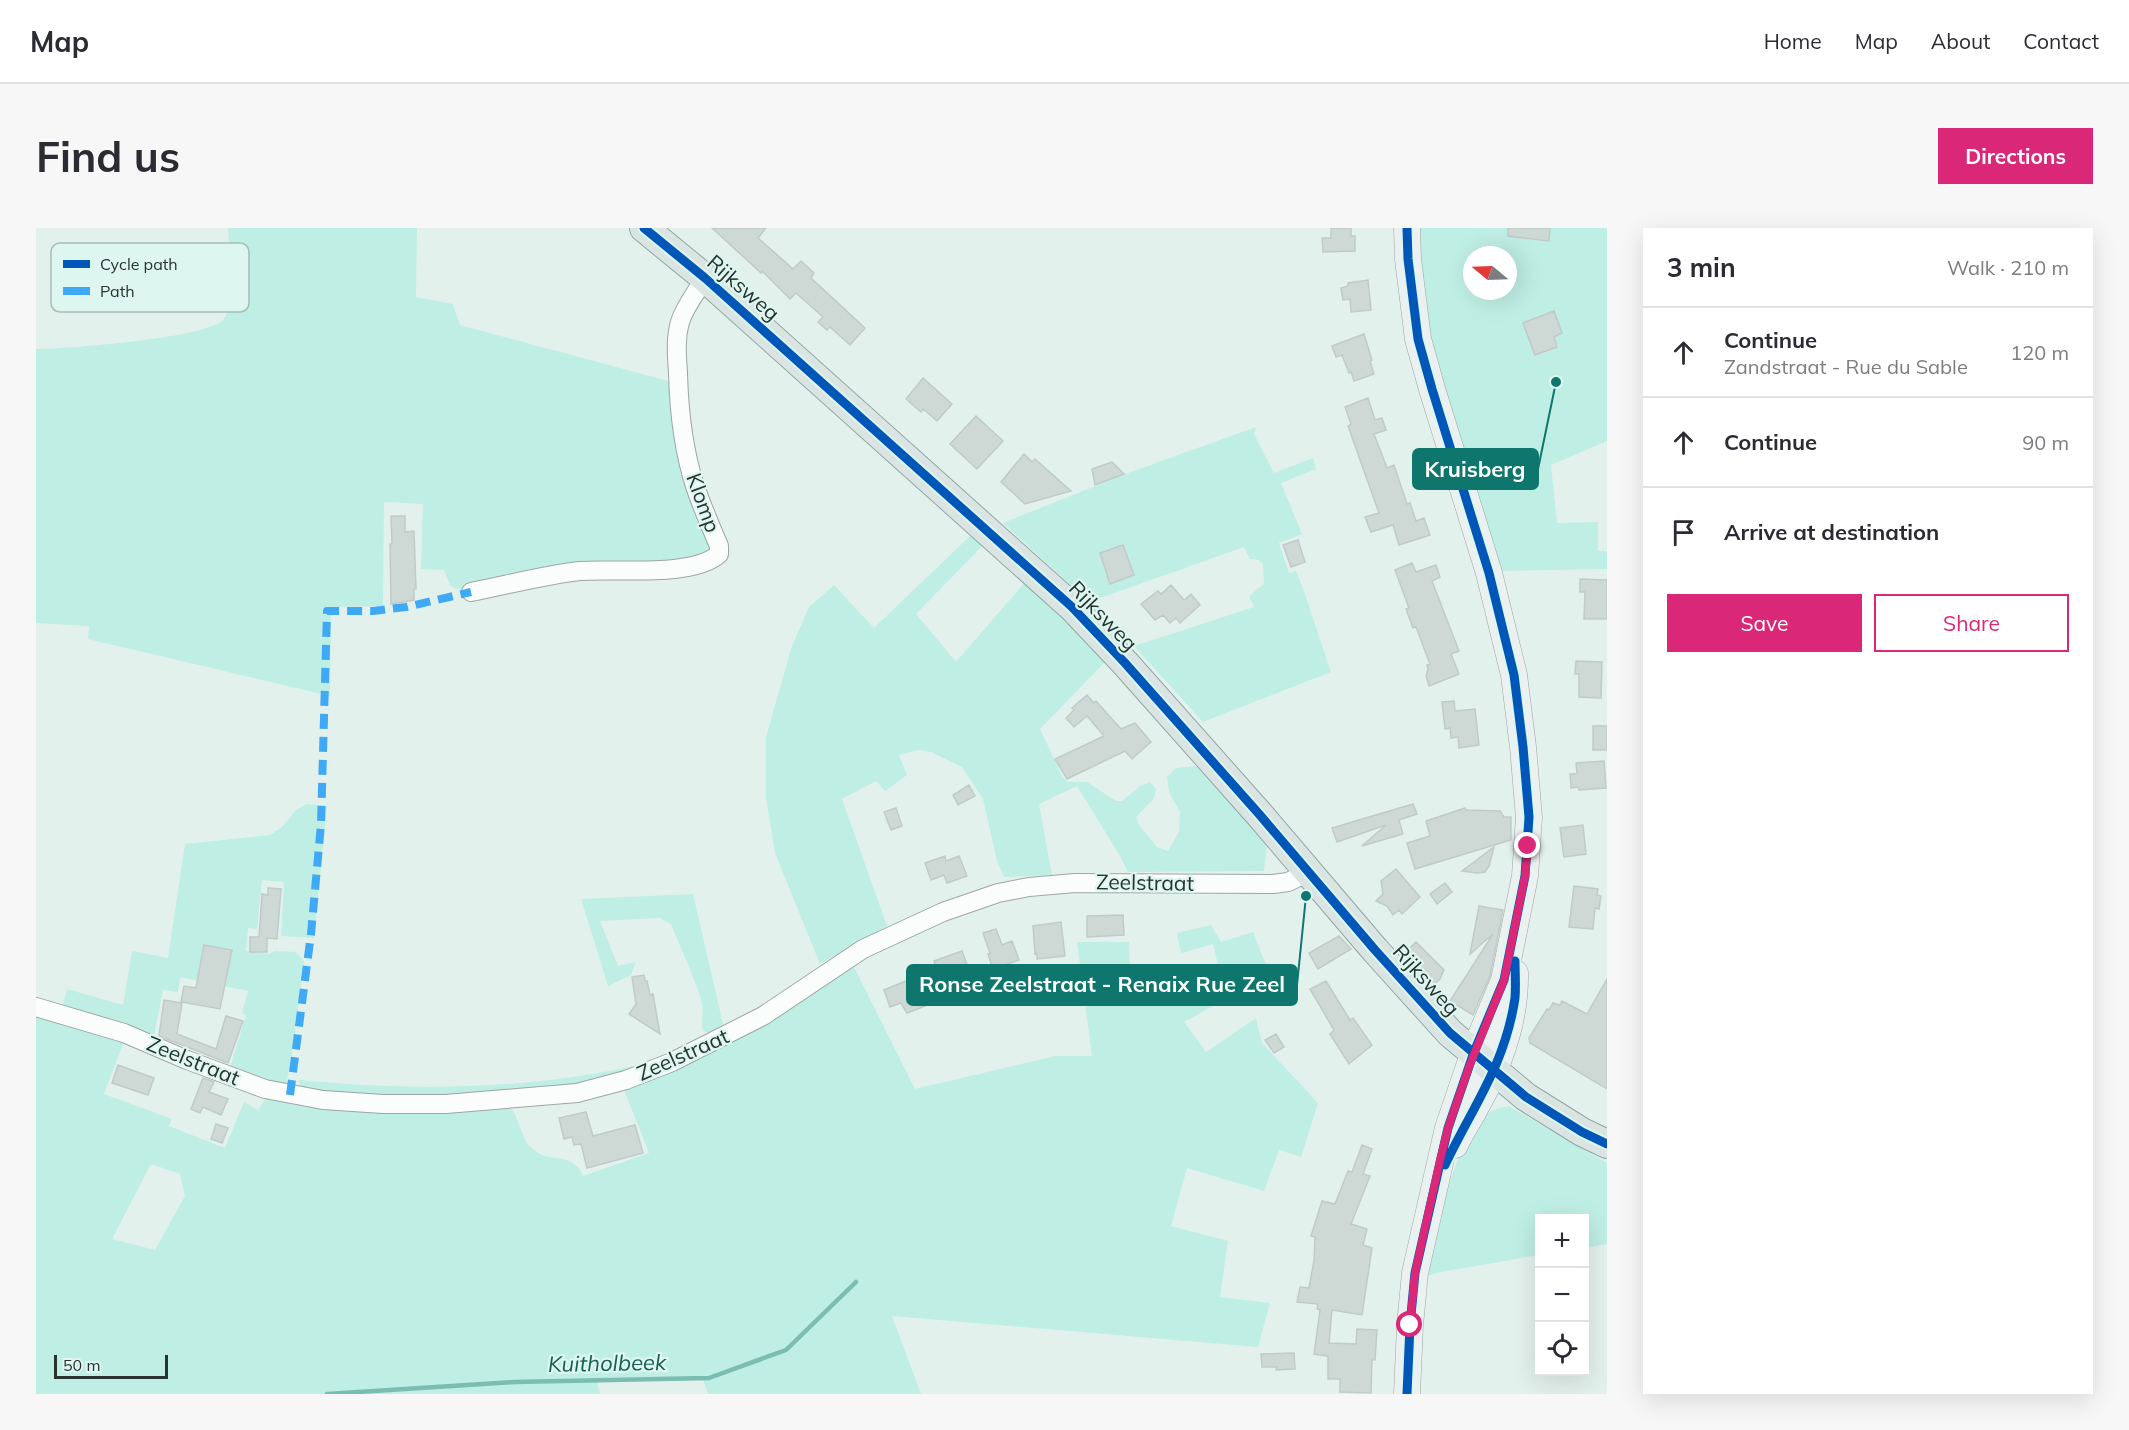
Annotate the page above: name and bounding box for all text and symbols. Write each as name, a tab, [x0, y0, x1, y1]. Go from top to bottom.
text: Map	[30, 24, 89, 59]
text: Home	[1764, 28, 1822, 54]
text: Map	[1855, 28, 1898, 54]
text: About	[1931, 28, 1990, 54]
text: Contact	[2023, 28, 2099, 54]
button: Directions	[1938, 128, 2093, 184]
text: Find us	[36, 130, 180, 183]
legend	[51, 243, 249, 312]
north arrow	[1463, 246, 1517, 300]
street label: Rijksweg	[702, 249, 785, 326]
text: 3 min	[1667, 251, 1736, 284]
text: Cycle path	[100, 254, 178, 274]
text: Walk · 210 m	[1947, 255, 2069, 280]
text: Path	[100, 281, 135, 301]
text: Continue	[1724, 326, 1817, 354]
icon: ahead	[1667, 336, 1700, 369]
text: 120 m	[2010, 340, 2069, 365]
text: Zandstraat - Rue du Sable	[1724, 354, 1968, 379]
icon: ahead	[1667, 426, 1700, 459]
text: Continue	[1724, 428, 1817, 456]
text: 90 m	[2022, 430, 2069, 455]
callout: Kruisberg	[1413, 449, 1538, 489]
text: Kruisberg	[1424, 455, 1526, 483]
street label: Klomp	[681, 469, 727, 536]
icon: arrive	[1667, 516, 1700, 549]
text: Arrive at destination	[1724, 518, 1939, 546]
street label: Rijksweg	[1064, 575, 1143, 656]
button: Save	[1667, 594, 1862, 652]
button: Share	[1874, 594, 2069, 652]
route end	[1514, 832, 1540, 858]
street label: Zeelstraat	[1096, 868, 1194, 896]
street label: Rijksweg	[1388, 938, 1466, 1021]
callout: Ronse Zeelstraat - Renaix Rue Zeel	[907, 965, 1297, 1005]
text: Ronse Zeelstraat - Renaix Rue Zeel	[919, 970, 1285, 998]
street label: Zeelstraat	[633, 1022, 733, 1086]
street label: Zeelstraat	[143, 1030, 244, 1090]
map controls	[1535, 1214, 1589, 1376]
button: +	[1535, 1214, 1589, 1268]
button: −	[1535, 1268, 1589, 1322]
route start	[1396, 1311, 1422, 1337]
button: locate	[1535, 1322, 1589, 1376]
water label: Kuitholbeek	[548, 1348, 667, 1378]
scale bar	[54, 1352, 168, 1380]
text: 50 m	[63, 1355, 100, 1375]

